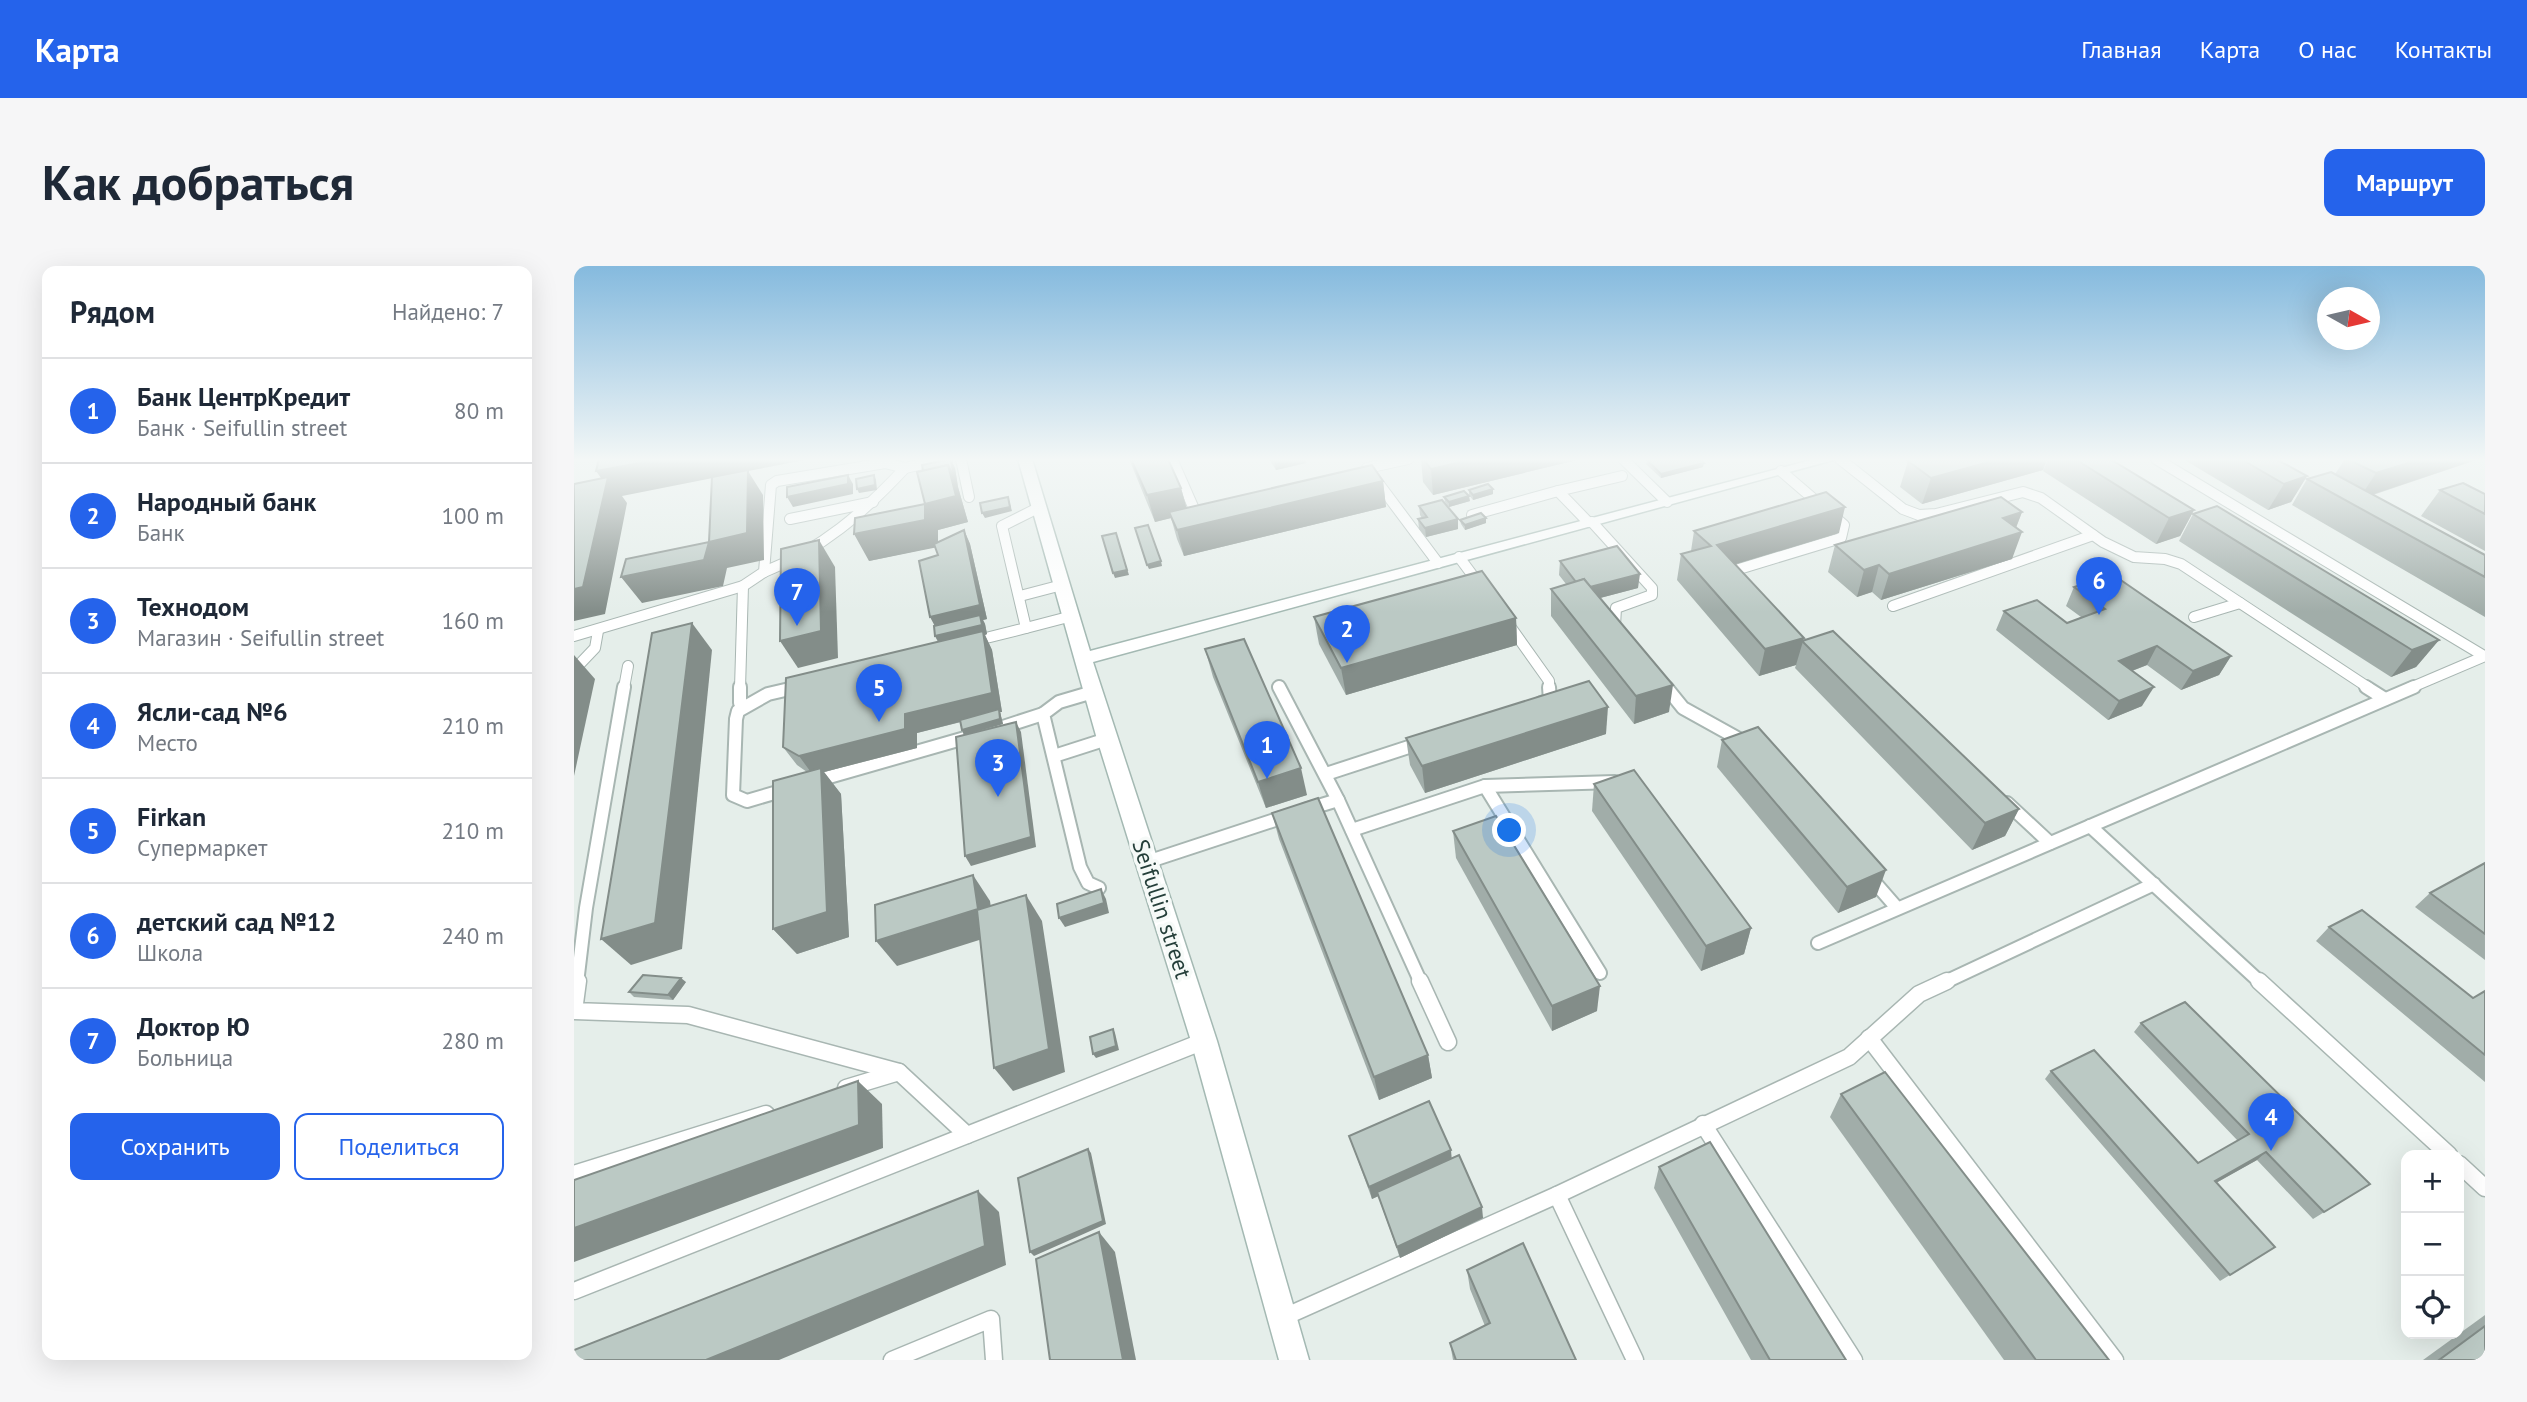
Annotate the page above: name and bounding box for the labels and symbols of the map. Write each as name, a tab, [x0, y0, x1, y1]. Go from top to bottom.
north arrow	[2317, 287, 2380, 350]
pin: 6	[2076, 557, 2122, 615]
pin: 7	[774, 568, 820, 626]
pin: 2	[1324, 605, 1370, 663]
pin: 5	[856, 664, 902, 722]
pin: 1	[1244, 721, 1290, 779]
pin: 3	[975, 739, 1021, 797]
your location	[1492, 813, 1526, 847]
street label: Seifullin street	[1126, 836, 1199, 982]
pin: 4	[2248, 1093, 2294, 1151]

